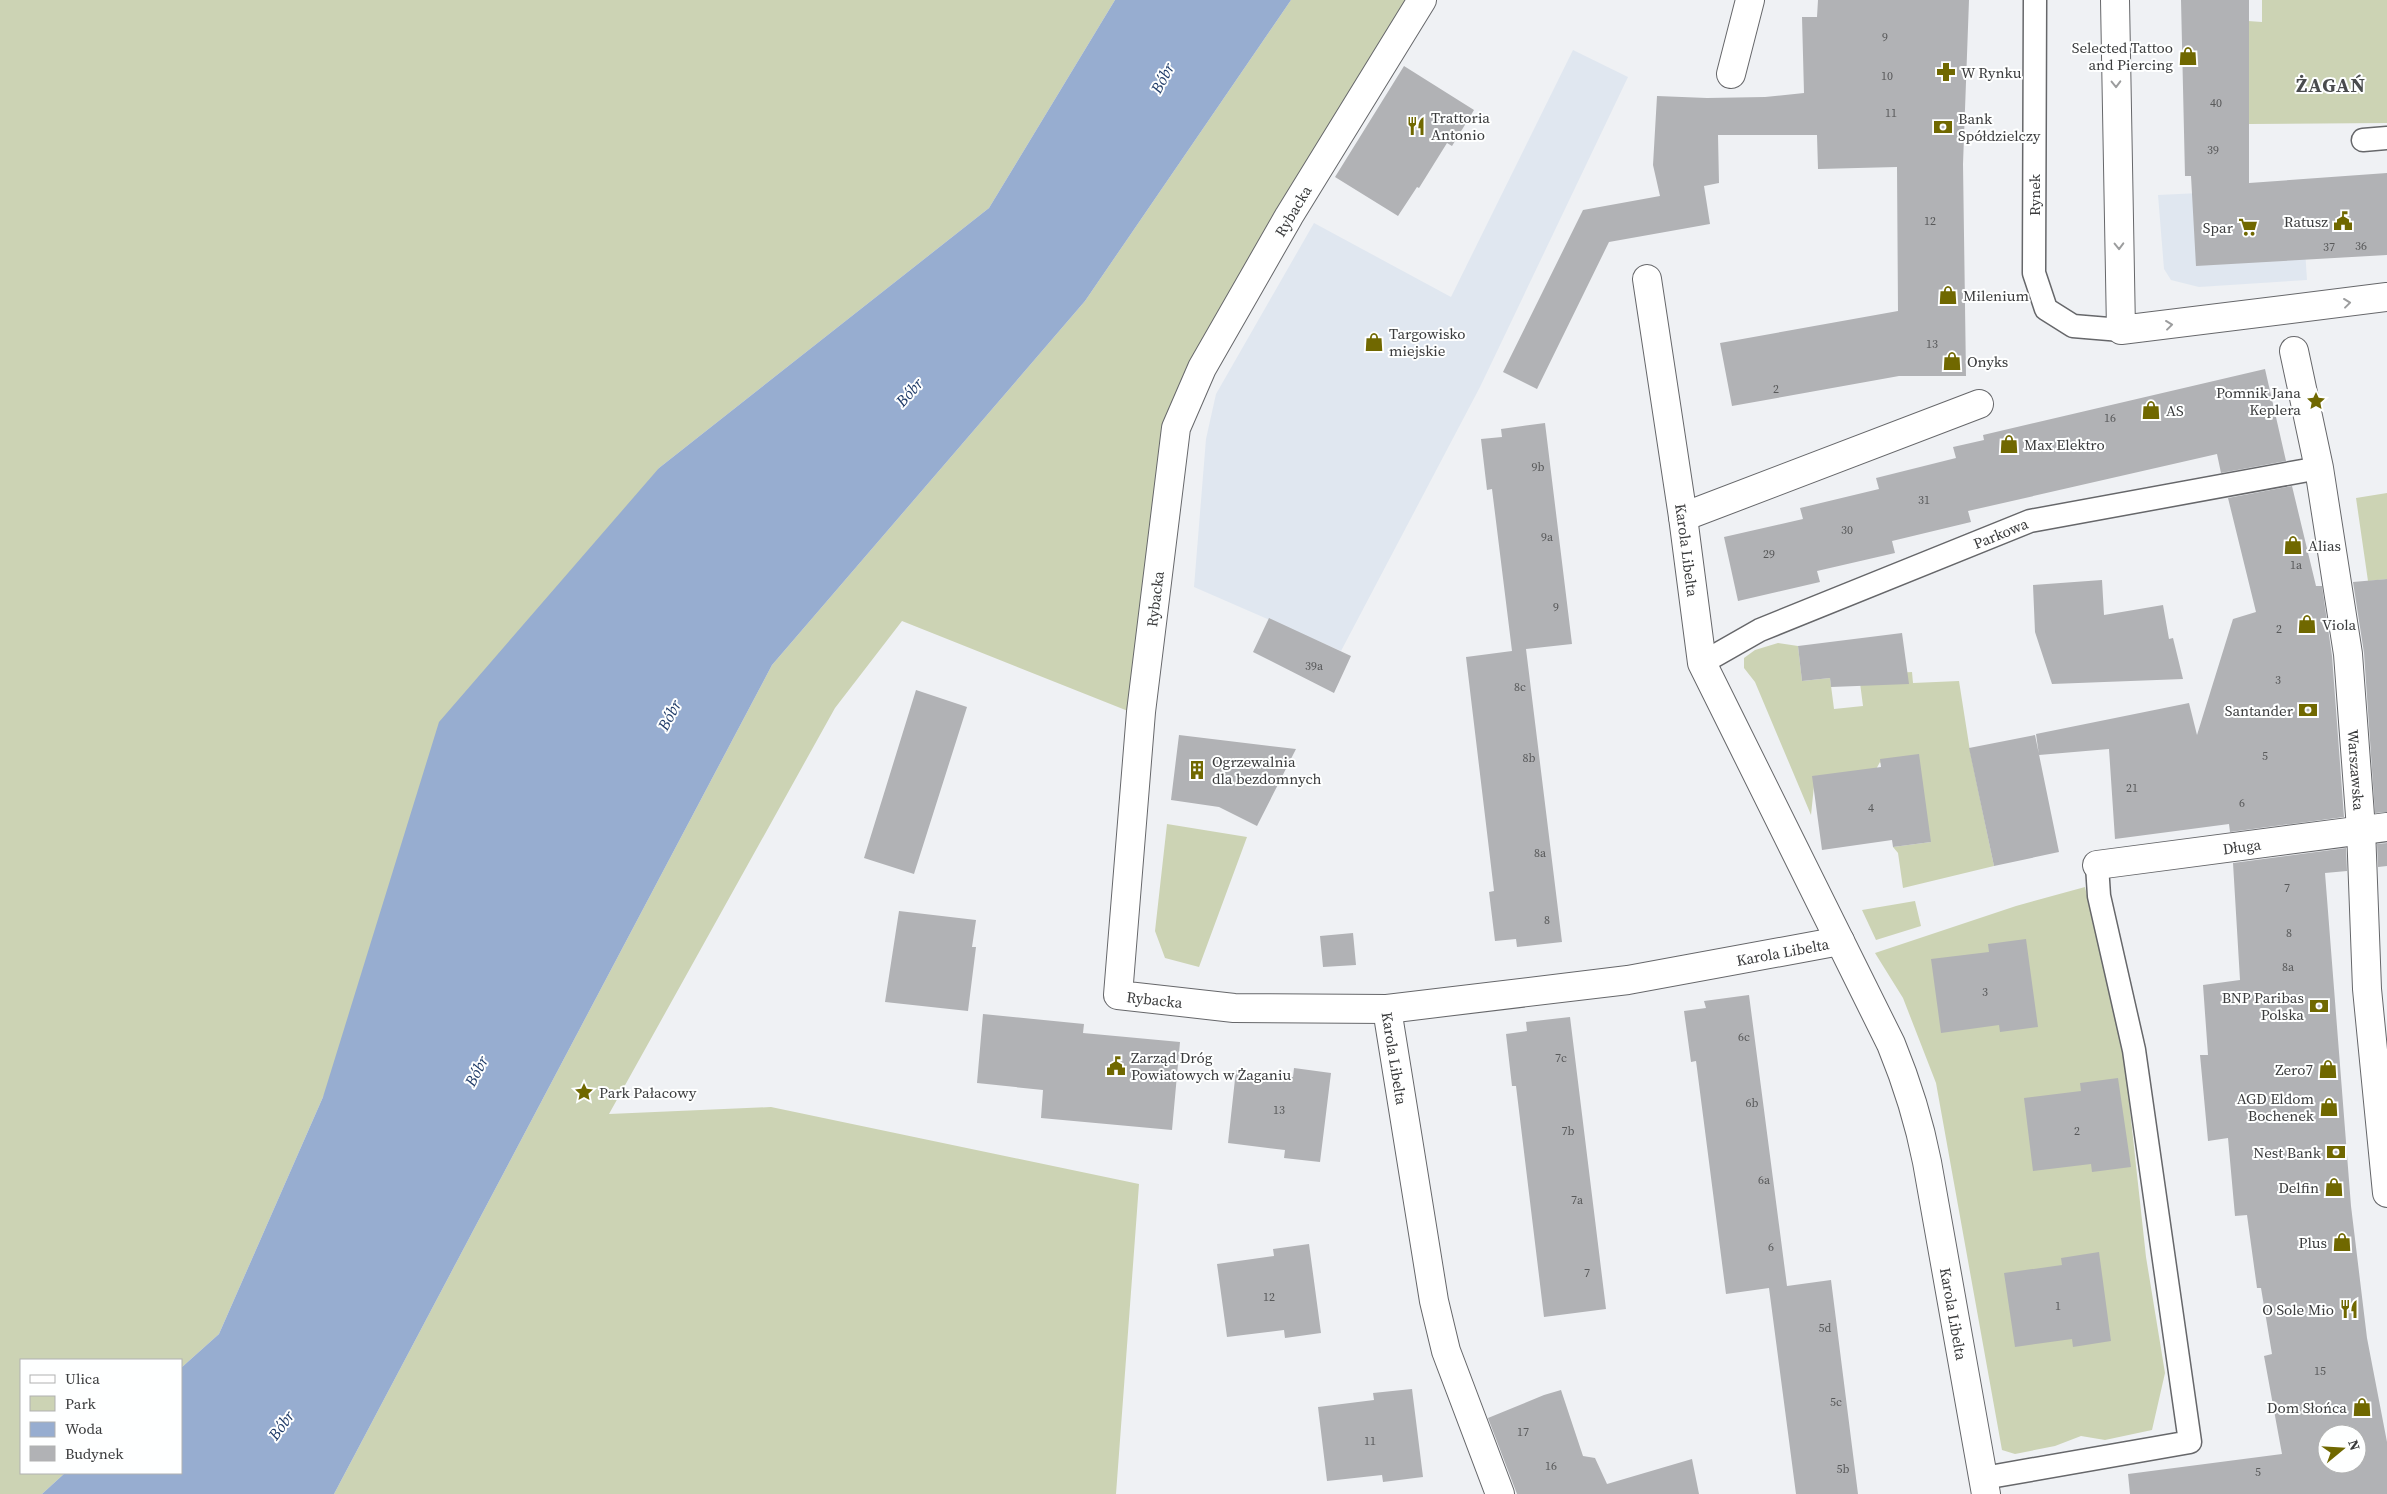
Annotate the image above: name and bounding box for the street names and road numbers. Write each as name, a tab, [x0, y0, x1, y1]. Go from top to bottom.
street label: Rynek	[2024, 173, 2045, 216]
street label: Rybacka	[1270, 181, 1317, 240]
street label: Karola Libelta	[1671, 502, 1704, 598]
street label: Parkowa	[1970, 512, 2031, 553]
street label: Rybacka	[1141, 570, 1169, 628]
street label: Warszawska	[2343, 728, 2370, 812]
street label: Długa	[2221, 833, 2263, 859]
street label: Karola Libelta	[1735, 933, 1831, 970]
street label: Rybacka	[1125, 986, 1184, 1013]
street label: Karola Libelta	[1377, 1010, 1413, 1107]
street label: Karola Libelta	[1935, 1266, 1973, 1362]

